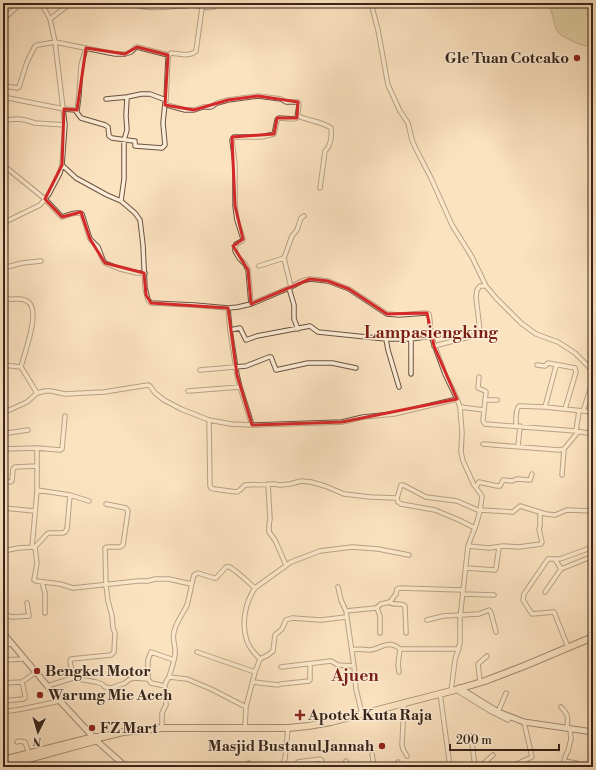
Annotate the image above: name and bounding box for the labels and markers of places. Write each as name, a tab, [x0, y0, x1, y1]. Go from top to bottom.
place label: Gle Tuan Cotcako	[445, 49, 569, 68]
marker: Gle Tuan Cotcako	[572, 53, 582, 63]
place label: Bengkel Motor	[45, 662, 151, 681]
marker: Bengkel Motor	[32, 666, 42, 676]
place label: Warung Mie Aceh	[47, 686, 173, 705]
marker: Warung Mie Aceh	[35, 690, 45, 700]
place label: Apotek Kuta Raja	[307, 706, 433, 725]
marker: Apotek Kuta Raja	[295, 710, 305, 720]
place label: FZ Mart	[100, 719, 158, 738]
marker: FZ Mart	[87, 723, 97, 733]
place label: Masjid Bustanul Jannah	[208, 737, 375, 756]
marker: Masjid Bustanul Jannah	[377, 741, 387, 751]

